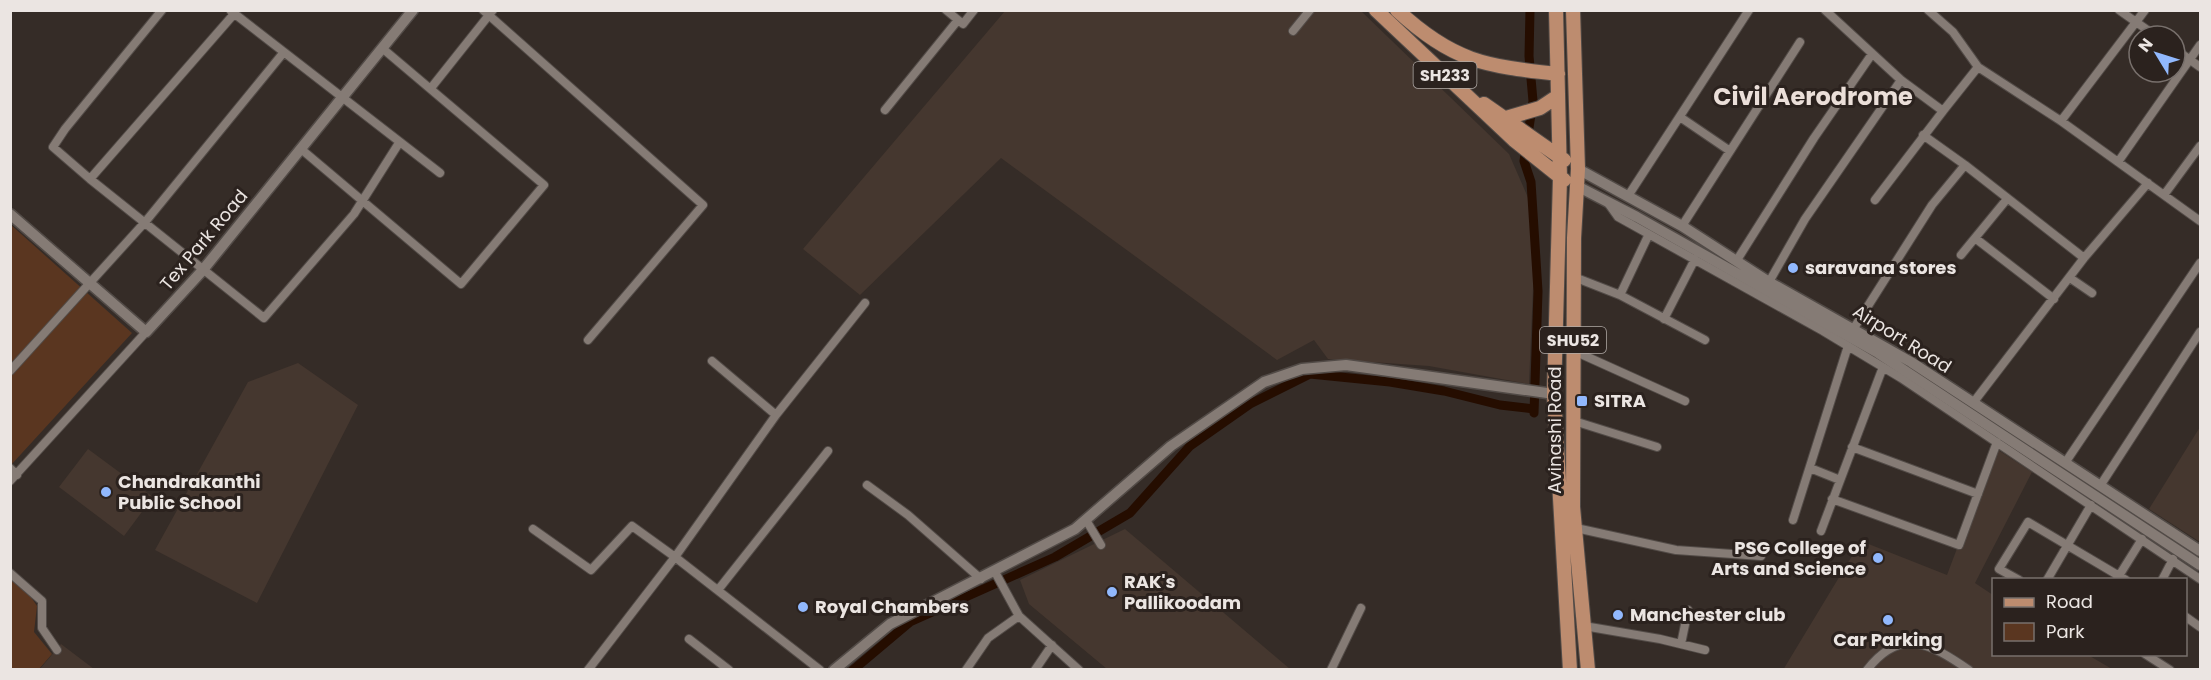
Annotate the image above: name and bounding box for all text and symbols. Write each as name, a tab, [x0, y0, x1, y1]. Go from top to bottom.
north arrow	[2127, 24, 2187, 84]
text: N	[2133, 33, 2158, 57]
road number: SH233	[1414, 62, 1476, 88]
district label: Civil Aerodrome	[1713, 80, 1913, 113]
street label: Tex Park Road	[154, 184, 253, 295]
place label: saravana stores	[1805, 255, 1957, 280]
marker: saravana stores	[1786, 261, 1800, 275]
street label: Airport Road	[1848, 298, 1956, 379]
road number: SHU52	[1540, 327, 1606, 353]
street label: Avinashi Road	[1542, 366, 1567, 494]
place label: SITRA	[1594, 388, 1646, 413]
marker: SITRA	[1575, 394, 1589, 408]
place label: Chandrakanthi Public School	[118, 469, 261, 515]
marker: Chandrakanthi Public School	[99, 485, 113, 499]
place label: PSG College of Arts and Science	[1711, 535, 1867, 581]
marker: PSG College of Arts and Science	[1871, 551, 1885, 565]
place label: RAK's Pallikoodam	[1124, 569, 1241, 615]
legend	[1992, 578, 2187, 656]
marker: RAK's Pallikoodam	[1105, 585, 1119, 599]
text: Road	[2046, 589, 2093, 614]
place label: Royal Chambers	[815, 594, 969, 619]
marker: Royal Chambers	[796, 600, 810, 614]
place label: Manchester club	[1630, 602, 1786, 627]
marker: Manchester club	[1611, 608, 1625, 622]
marker: Car Parking	[1881, 613, 1895, 627]
text: Park	[2046, 619, 2085, 644]
place label: Car Parking	[1833, 627, 1943, 652]

